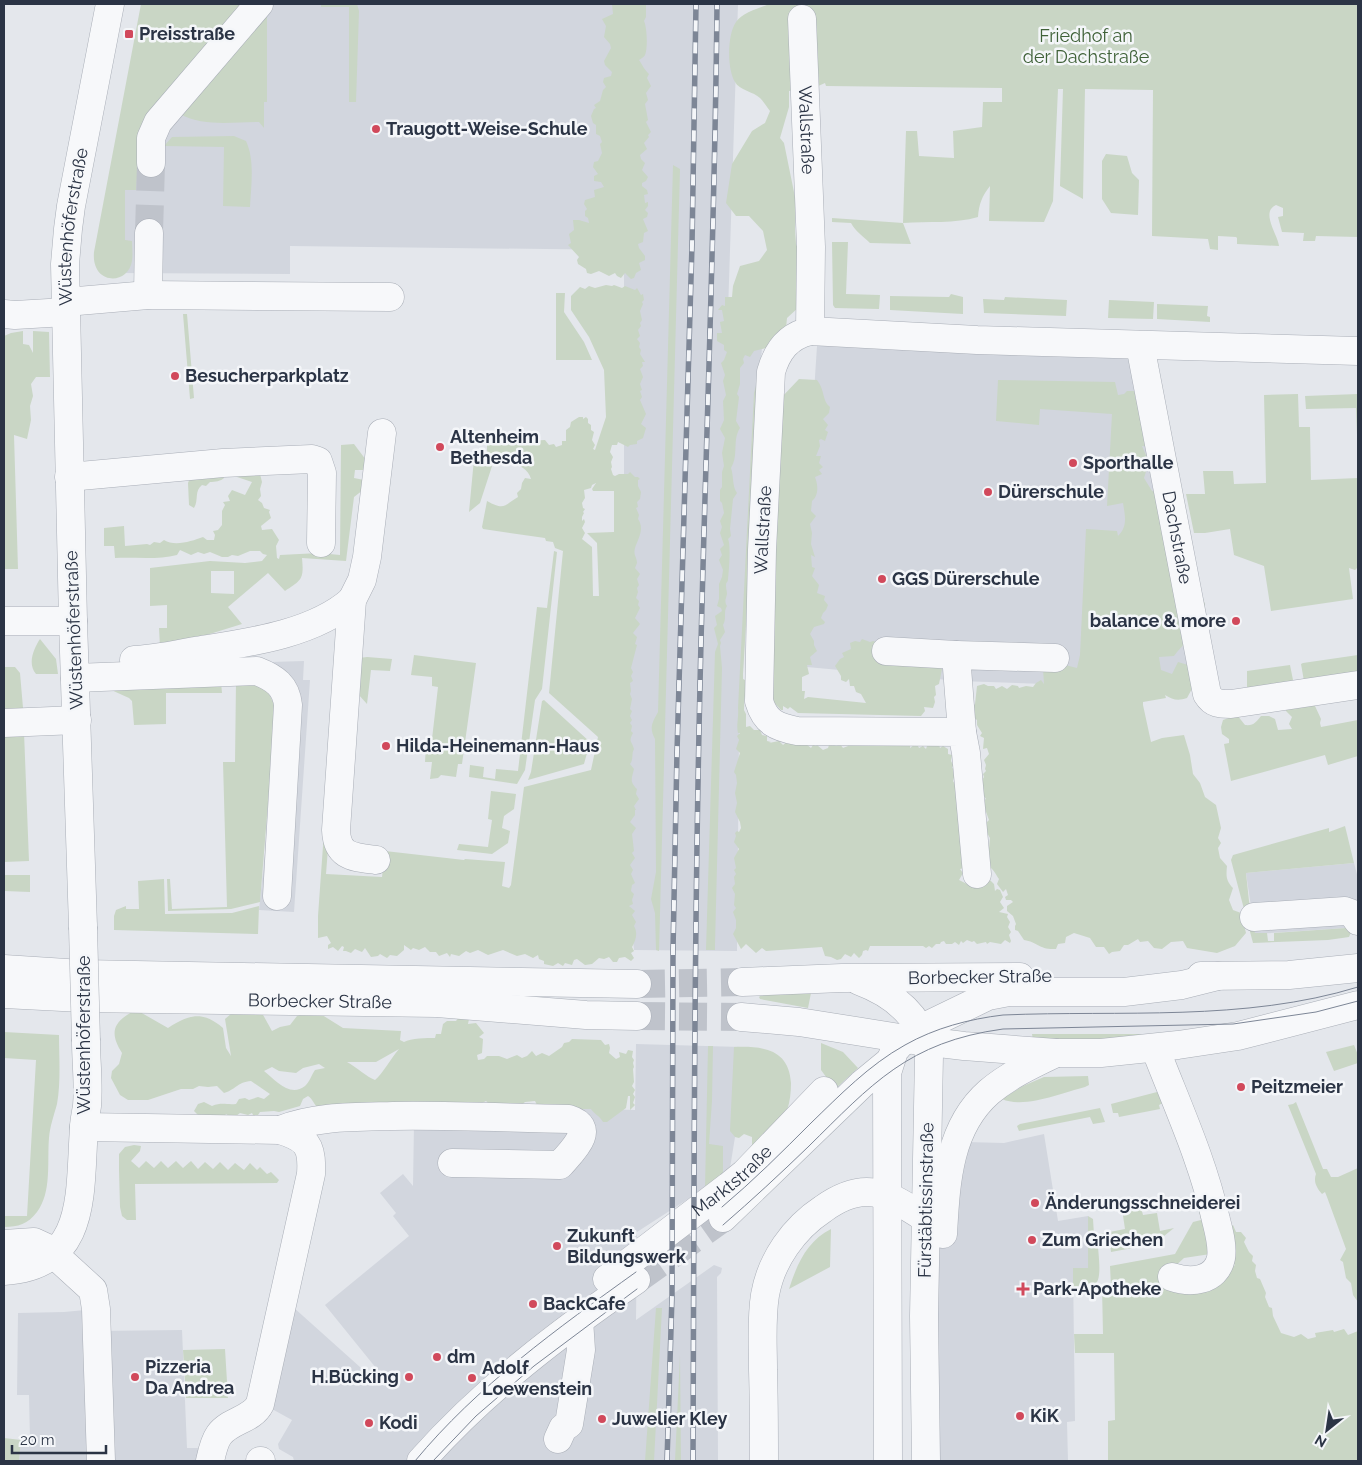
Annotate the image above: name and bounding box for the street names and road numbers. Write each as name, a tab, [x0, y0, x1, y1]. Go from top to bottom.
street label: Wallstraße	[795, 85, 819, 175]
street label: Wüstenhöferstraße	[54, 145, 92, 306]
street label: Wallstraße	[750, 485, 775, 575]
street label: Dachstraße	[1158, 489, 1197, 586]
street label: Wüstenhöferstraße	[60, 550, 87, 710]
street label: Wüstenhöferstraße	[73, 955, 94, 1115]
street label: Borbecker Straße	[908, 965, 1053, 988]
street label: Borbecker Straße	[248, 989, 393, 1012]
street label: Fürstäbtissinstraße	[914, 1122, 937, 1278]
street label: Marktstraße	[688, 1140, 776, 1220]

